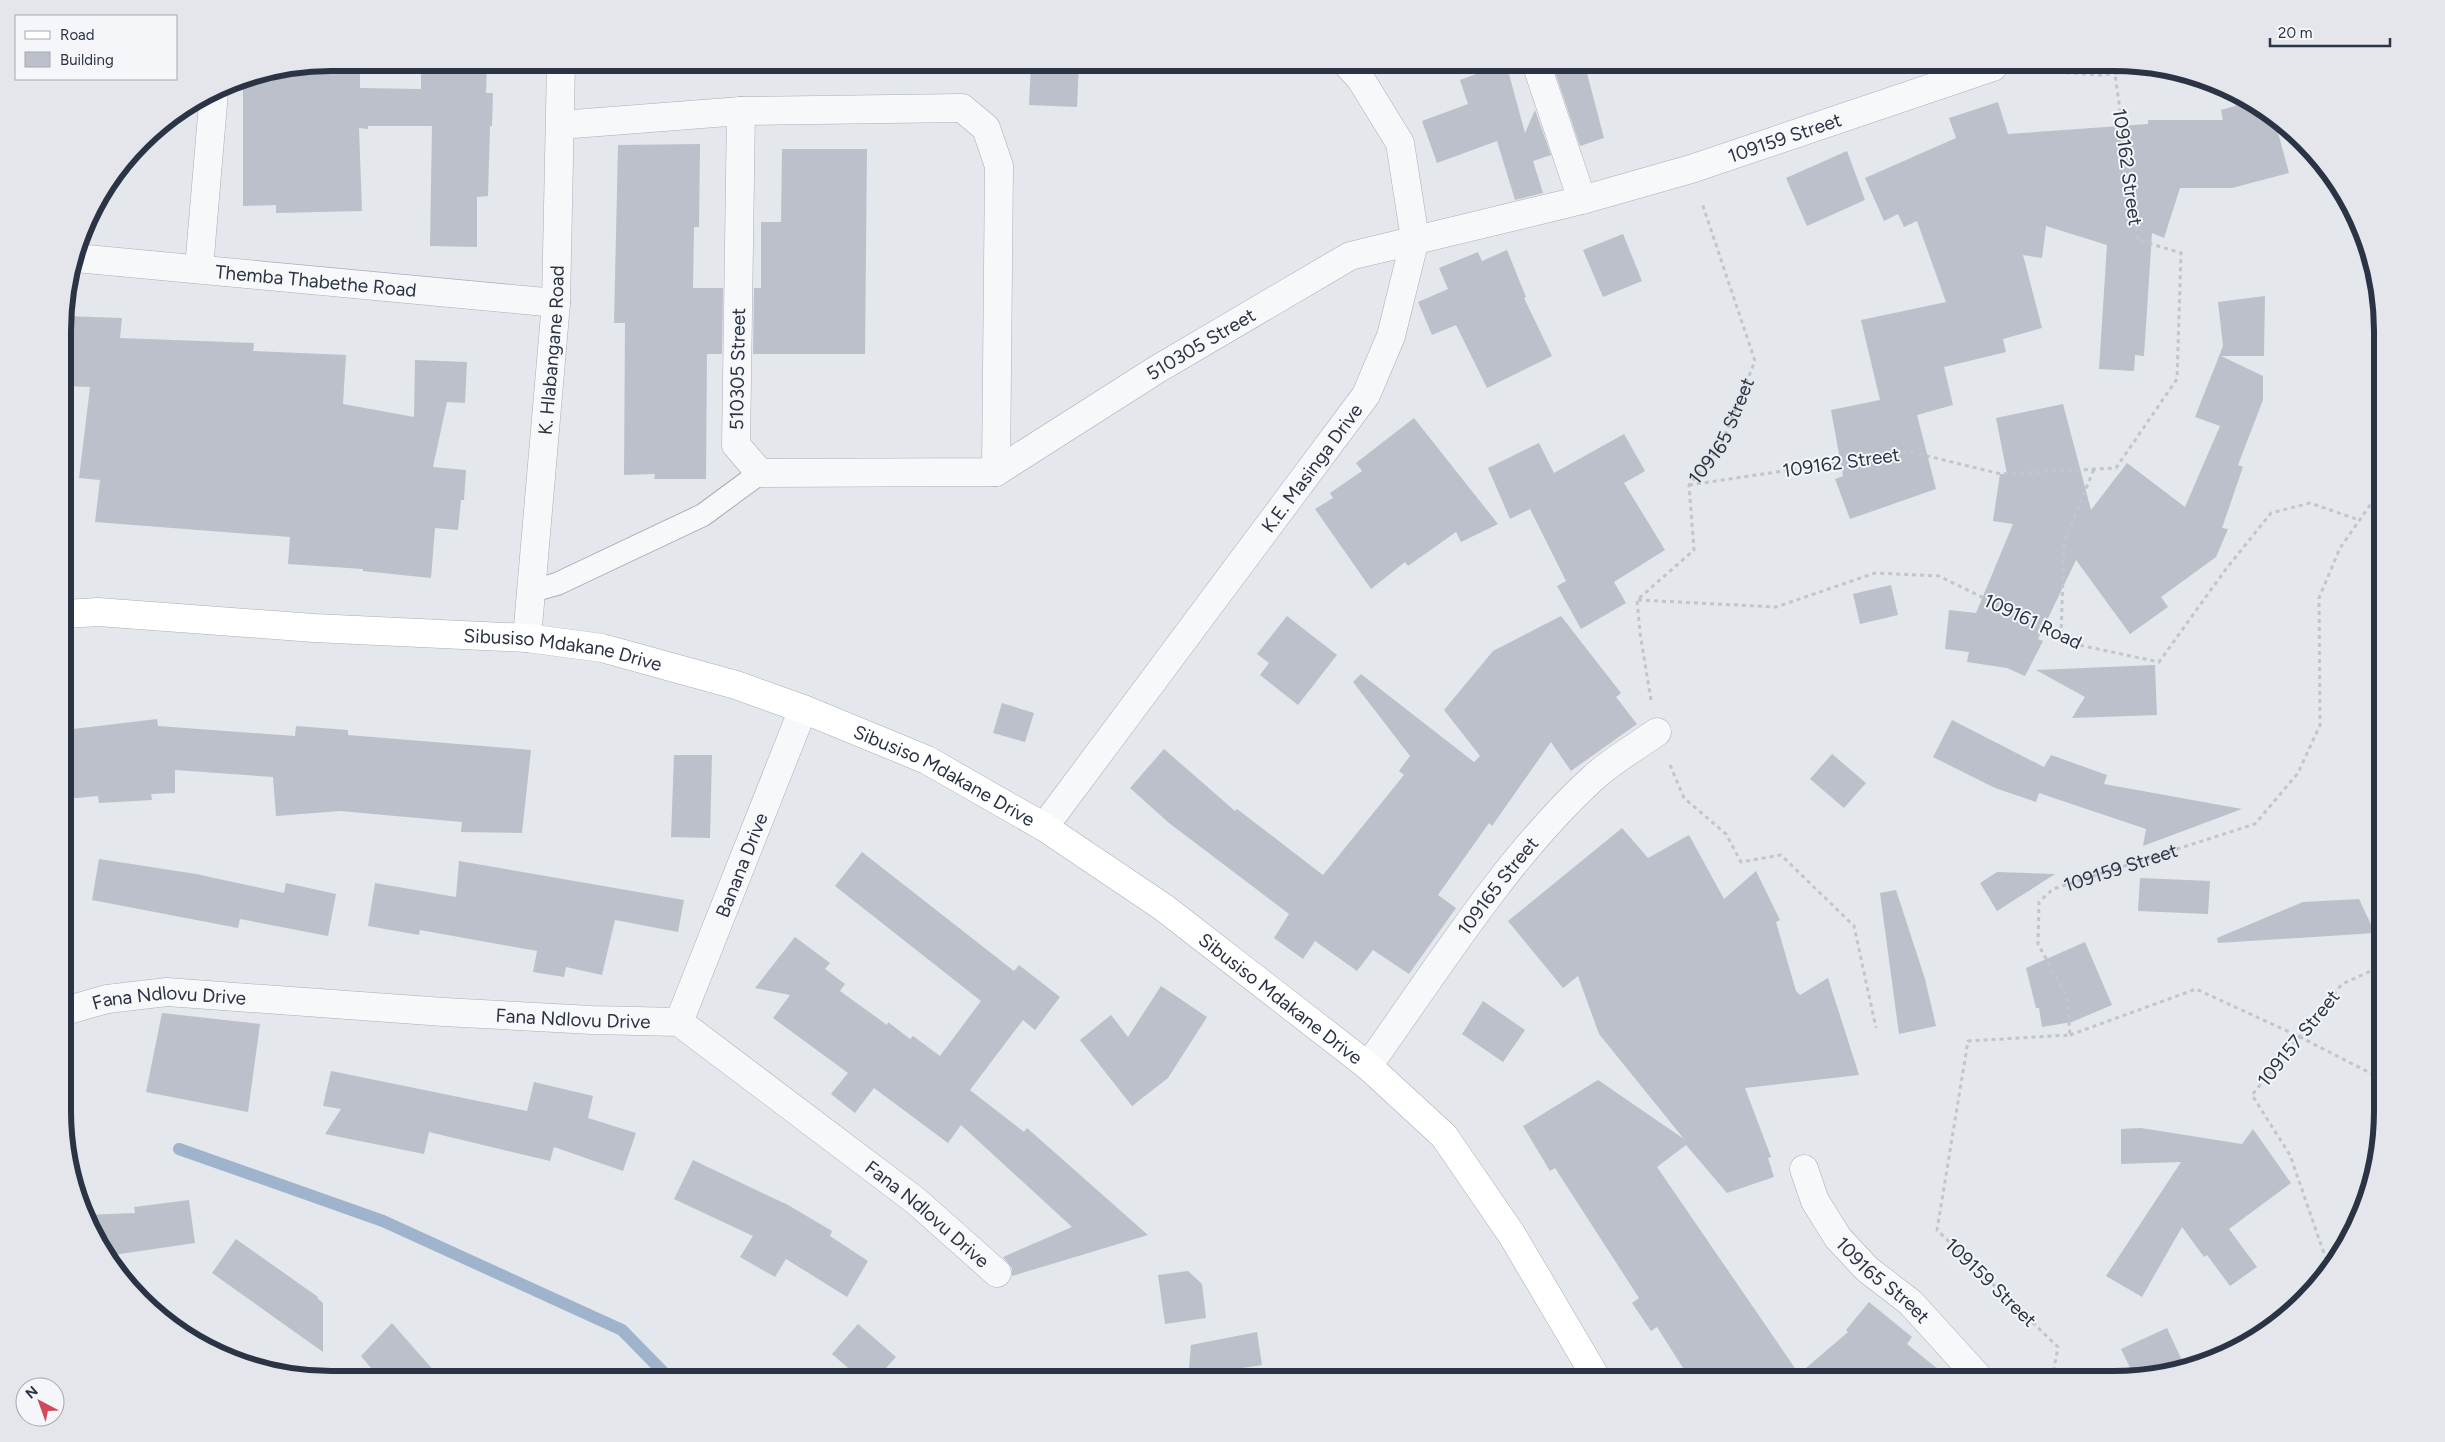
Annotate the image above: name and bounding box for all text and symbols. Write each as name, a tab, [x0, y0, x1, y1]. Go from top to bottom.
legend	[15, 15, 178, 80]
scale bar	[2270, 15, 2390, 47]
text: 20 m	[2278, 24, 2312, 42]
text: Road	[60, 26, 95, 44]
text: Building	[60, 51, 114, 69]
street label: 109162 Street	[2108, 107, 2147, 227]
street label: 109159 Street	[1725, 108, 1844, 168]
street label: Themba Thabethe Road	[214, 260, 418, 302]
street label: K. Hlabangane Road	[534, 265, 569, 436]
street label: 510305 Street	[1142, 303, 1259, 385]
street label: 510305 Street	[725, 308, 750, 430]
street label: 109165 Street	[1683, 374, 1759, 489]
street label: K.E. Masinga Drive	[1257, 399, 1368, 537]
street label: 109162 Street	[1781, 443, 1901, 482]
street label: 109161 Road	[1980, 589, 2086, 654]
street label: Sibusiso Mdakane Drive	[463, 624, 665, 676]
street label: Sibusiso Mdakane Drive	[850, 720, 1039, 831]
street label: Banana Drive	[711, 809, 773, 921]
street label: 109165 Street	[1453, 832, 1543, 940]
street label: 109159 Street	[2061, 839, 2180, 897]
street label: Sibusiso Mdakane Drive	[1194, 928, 1367, 1069]
street label: Fana Ndlovu Drive	[89, 981, 247, 1015]
street label: 109157 Street	[2252, 985, 2344, 1091]
street label: Fana Ndlovu Drive	[495, 1004, 651, 1033]
street label: Fana Ndlovu Drive	[860, 1156, 994, 1273]
street label: 109165 Street	[1831, 1232, 1934, 1328]
street label: 109159 Street	[1940, 1233, 2041, 1332]
north arrow	[15, 1377, 65, 1427]
text: N	[22, 1383, 41, 1403]

